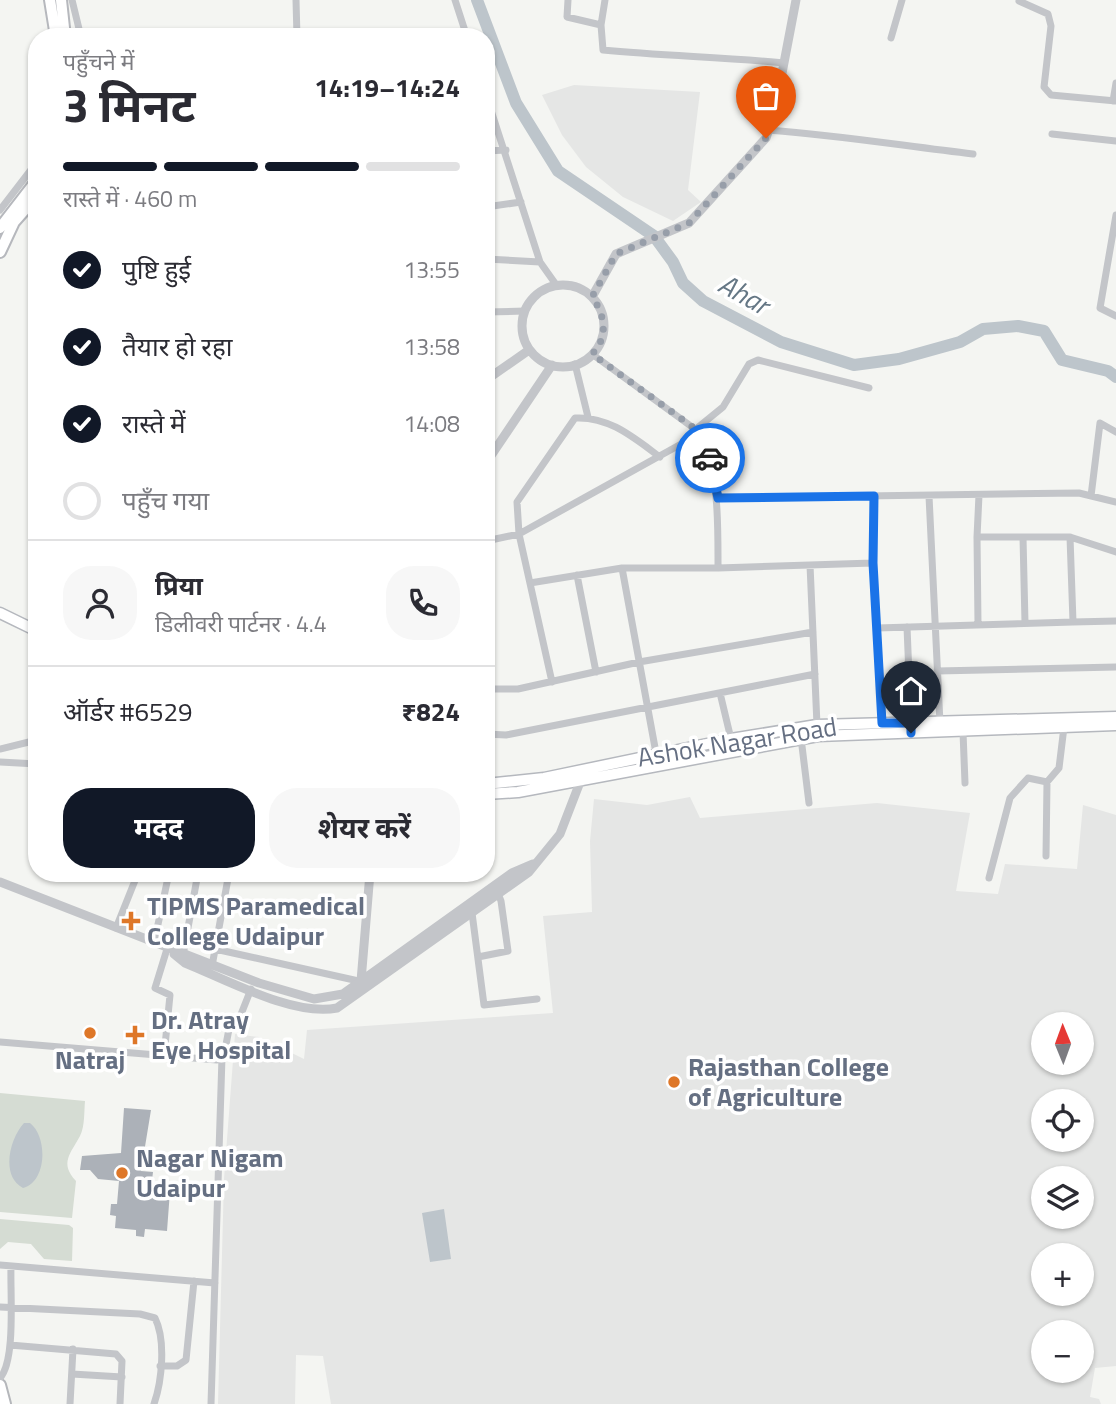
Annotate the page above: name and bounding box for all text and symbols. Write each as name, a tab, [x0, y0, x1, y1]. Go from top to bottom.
text: पहुँचने में	[63, 44, 134, 79]
pin	[736, 66, 796, 138]
text: 14:19–14:24	[314, 68, 460, 107]
text: 3 मिनट	[63, 70, 195, 140]
icon: bag	[747, 77, 785, 115]
text: रास्ते में · 460 m	[63, 181, 197, 216]
text: पुष्टि हुई	[122, 250, 191, 289]
icon: check	[63, 251, 101, 289]
text: 13:55	[403, 252, 460, 287]
water label: Ahar	[711, 262, 780, 327]
text: तैयार हो रहा	[122, 327, 232, 366]
icon: check	[63, 328, 101, 366]
text: 13:58	[403, 329, 460, 364]
text: रास्ते में	[122, 404, 186, 443]
icon: check	[63, 405, 101, 443]
text: 14:08	[403, 406, 460, 441]
courier	[675, 423, 745, 493]
icon: car	[691, 439, 729, 477]
text: पहुँच गया	[122, 481, 209, 520]
button: person	[63, 566, 137, 640]
text: प्रिया	[155, 566, 203, 605]
button: phone	[386, 566, 460, 640]
text: डिलीवरी पार्टनर · 4.4	[155, 606, 327, 641]
pin	[881, 661, 941, 733]
icon: home	[892, 672, 930, 710]
text: ऑर्डर #6529	[63, 692, 193, 731]
text: ₹824	[401, 692, 460, 731]
street label: Ashok Nagar Road	[634, 706, 839, 777]
button: मदद	[63, 788, 255, 868]
button: शेयर करें	[269, 788, 460, 868]
place label: TIPMS Paramedical College Udaipur	[147, 886, 365, 955]
marker: TIPMS Paramedical College Udaipur	[121, 911, 141, 931]
place label: Dr. Atray Eye Hospital	[151, 1000, 291, 1069]
north arrow	[1031, 1012, 1094, 1074]
map controls	[1031, 1012, 1094, 1383]
marker: Natraj	[82, 1025, 98, 1041]
marker: Dr. Atray Eye Hospital	[125, 1025, 145, 1045]
place label: Natraj	[55, 1040, 125, 1079]
place label: Rajasthan College of Agriculture	[688, 1047, 889, 1116]
marker: Rajasthan College of Agriculture	[666, 1074, 682, 1090]
button: locate	[1031, 1089, 1094, 1152]
place label: Nagar Nigam Udaipur	[136, 1138, 284, 1207]
marker: Nagar Nigam Udaipur	[114, 1165, 130, 1181]
button: layers	[1031, 1166, 1094, 1229]
button: +	[1031, 1243, 1094, 1306]
button: −	[1031, 1320, 1094, 1383]

